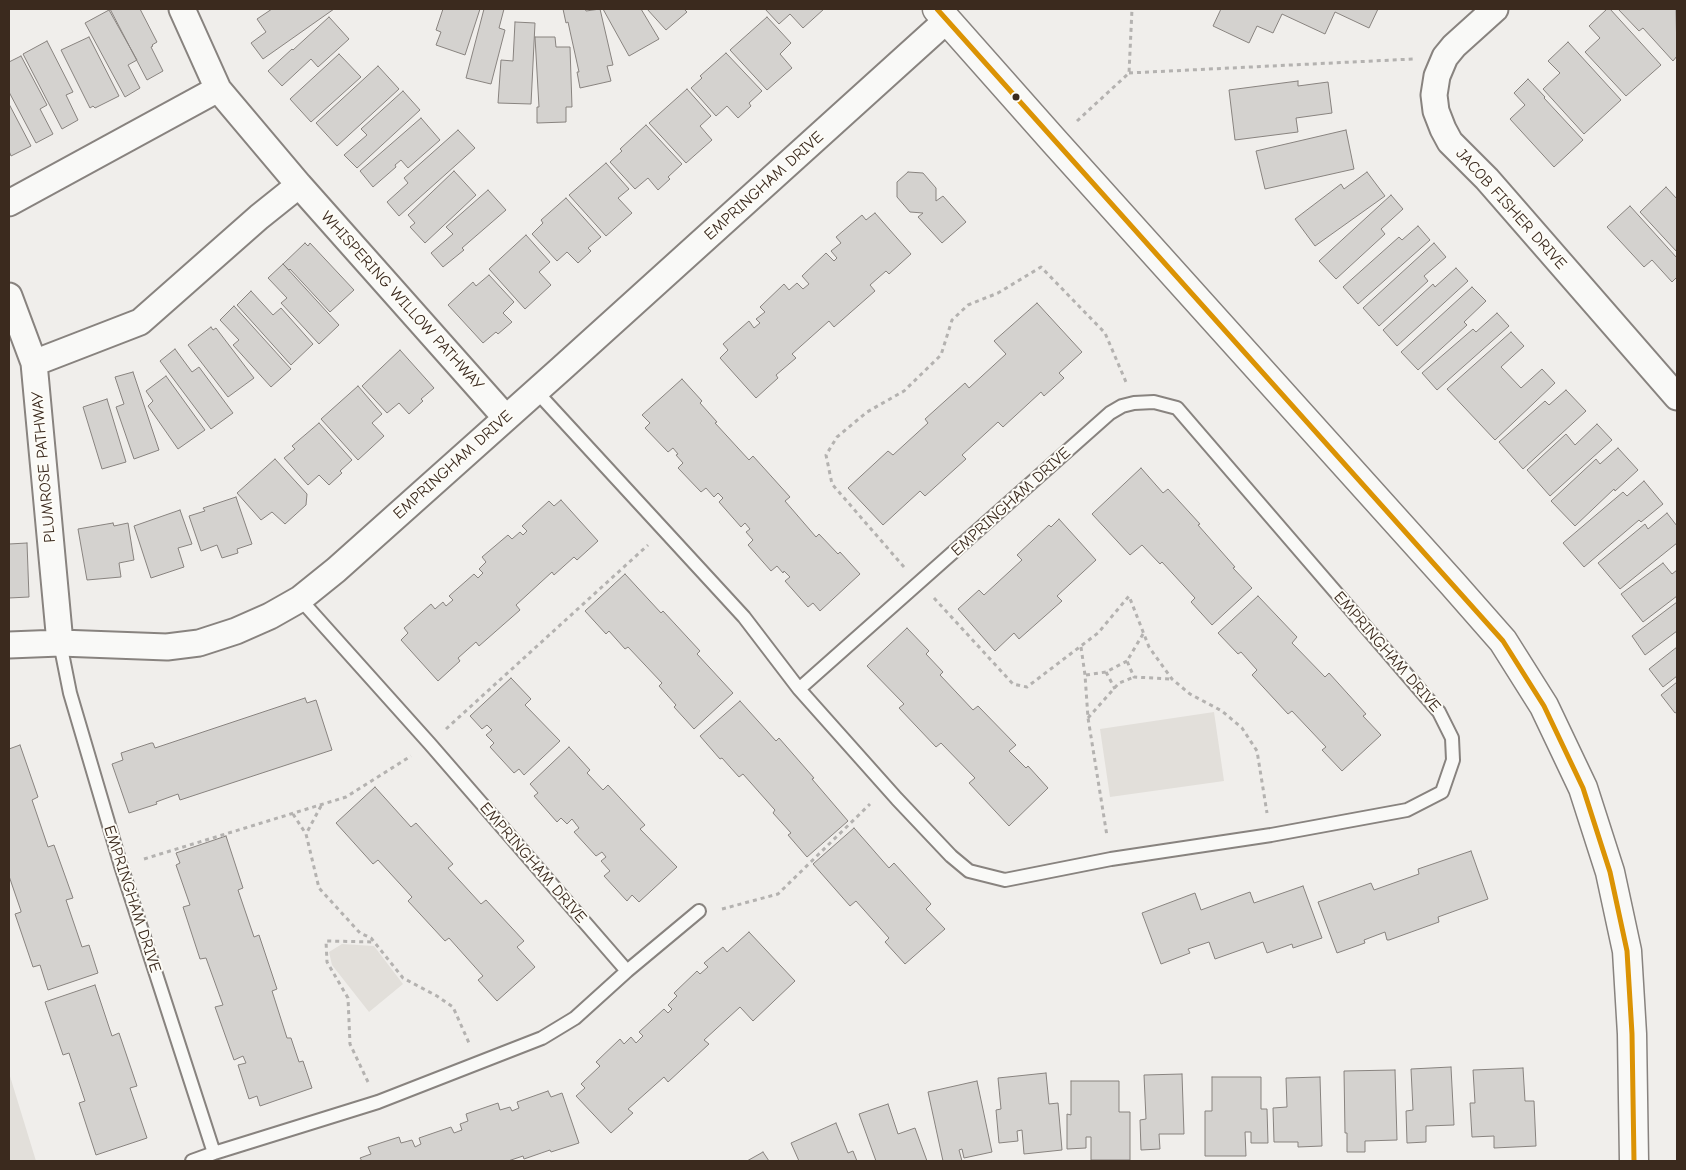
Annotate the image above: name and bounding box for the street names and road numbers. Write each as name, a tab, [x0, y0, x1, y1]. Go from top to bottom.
street label: EMPRINGHAM DRIVE	[701, 128, 827, 244]
street label: JACOB FISHER DRIVE	[1452, 144, 1570, 274]
street label: WHISPERING WILLOW PATHWAY	[316, 208, 488, 394]
street label: PLUMROSE PATHWAY	[28, 391, 60, 543]
street label: EMPRINGHAM DRIVE	[390, 407, 516, 523]
street label: EMPRINGHAM DRIVE	[948, 444, 1074, 560]
street label: EMPRINGHAM DRIVE	[1329, 588, 1445, 716]
street label: EMPRINGHAM DRIVE	[475, 799, 591, 927]
street label: EMPRINGHAM DRIVE	[99, 823, 165, 975]

